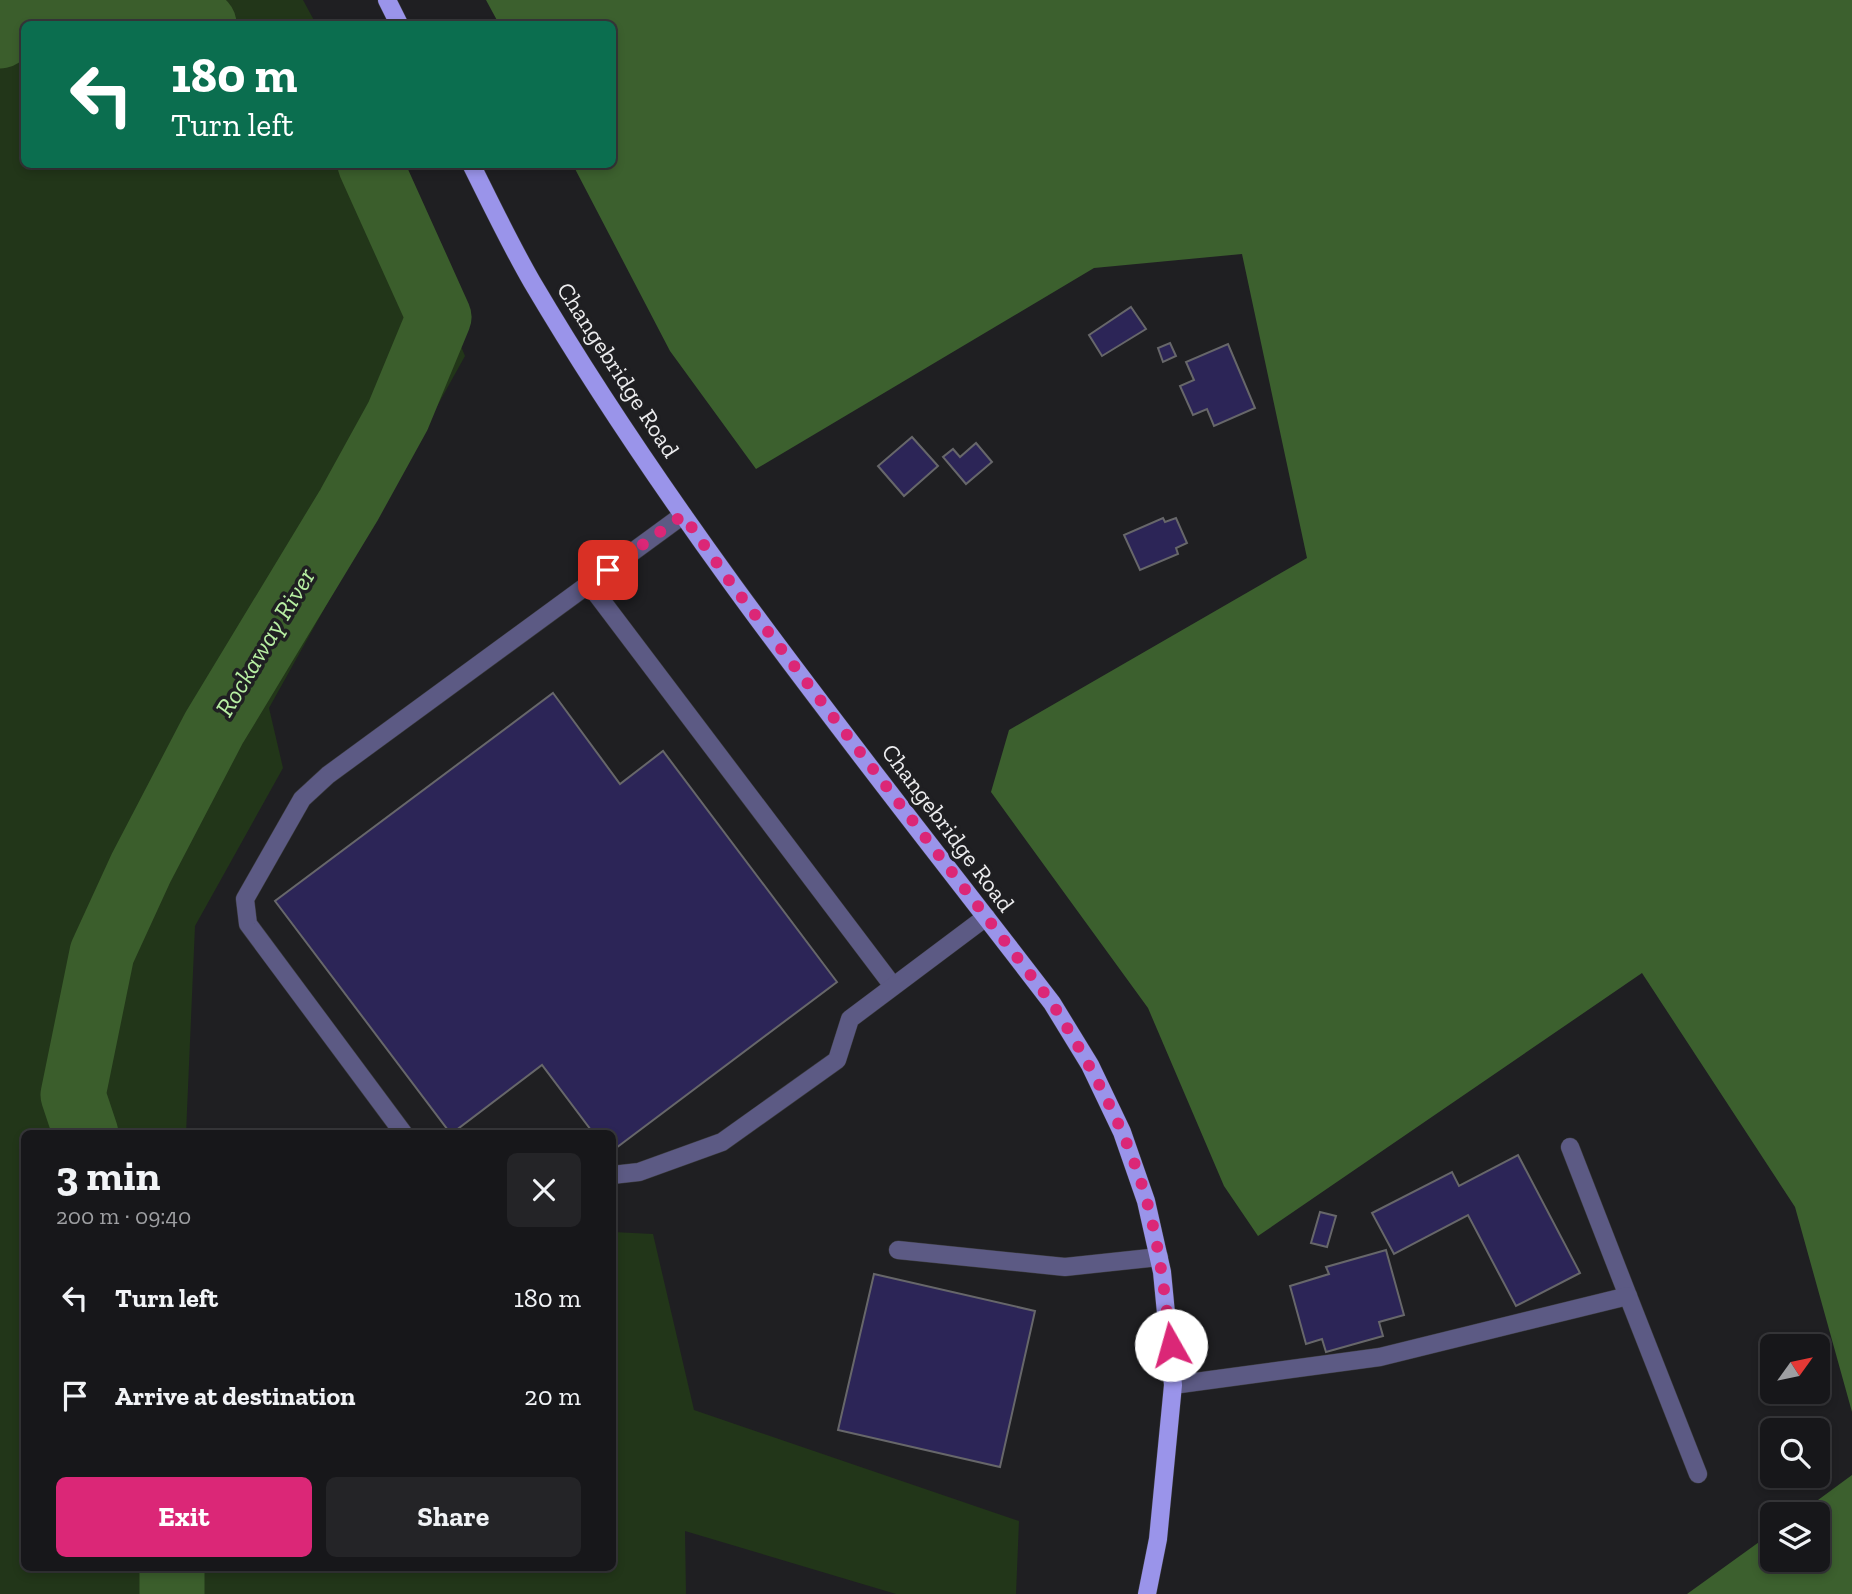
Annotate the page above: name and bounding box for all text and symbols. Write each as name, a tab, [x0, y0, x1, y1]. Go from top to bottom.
text: 180 m	[171, 46, 298, 105]
icon: left	[56, 49, 147, 140]
text: Turn left	[171, 106, 293, 144]
street label: Changebridge Road	[551, 277, 686, 463]
pin	[578, 540, 638, 600]
icon: arrive	[589, 551, 627, 589]
water label: Rockaway River	[208, 562, 322, 722]
street label: Changebridge Road	[876, 738, 1021, 917]
text: 3 min	[56, 1150, 161, 1201]
button: close	[507, 1153, 581, 1227]
text: 200 m · 09:40	[56, 1202, 191, 1230]
icon: left	[56, 1279, 94, 1317]
text: Turn left	[115, 1282, 218, 1314]
text: 180 m	[514, 1282, 581, 1314]
position arrow	[1134, 1308, 1208, 1382]
north arrow	[1760, 1334, 1830, 1404]
map controls	[1760, 1334, 1830, 1572]
icon: arrive	[56, 1377, 94, 1415]
text: Arrive at destination	[115, 1380, 355, 1412]
text: 20 m	[524, 1380, 581, 1412]
button: search	[1760, 1418, 1830, 1488]
button: Exit	[56, 1477, 312, 1557]
button: Share	[326, 1477, 581, 1557]
button: layers	[1760, 1502, 1830, 1572]

